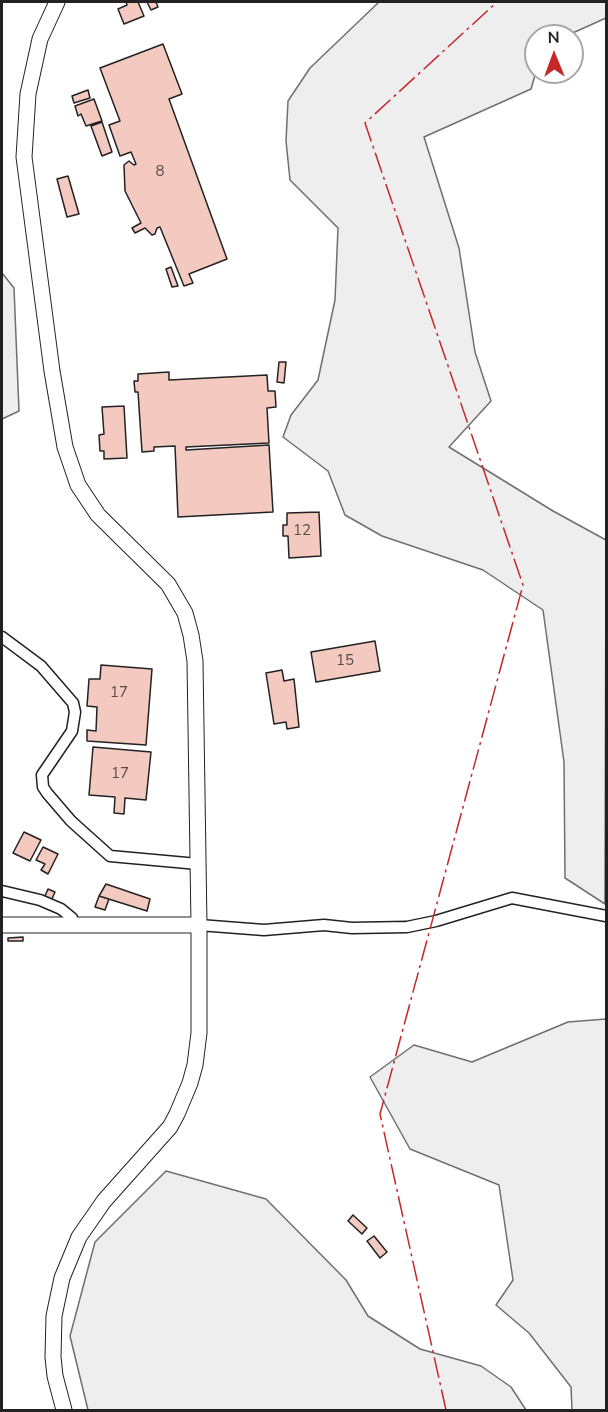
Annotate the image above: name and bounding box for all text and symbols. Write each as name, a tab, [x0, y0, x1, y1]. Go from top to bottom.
north arrow	[524, 24, 584, 84]
text: N	[548, 27, 560, 49]
house number: 8	[156, 163, 164, 181]
house number: 12	[293, 522, 311, 540]
house number: 15	[336, 652, 354, 670]
house number: 17	[110, 684, 128, 702]
house number: 17	[111, 765, 129, 783]

